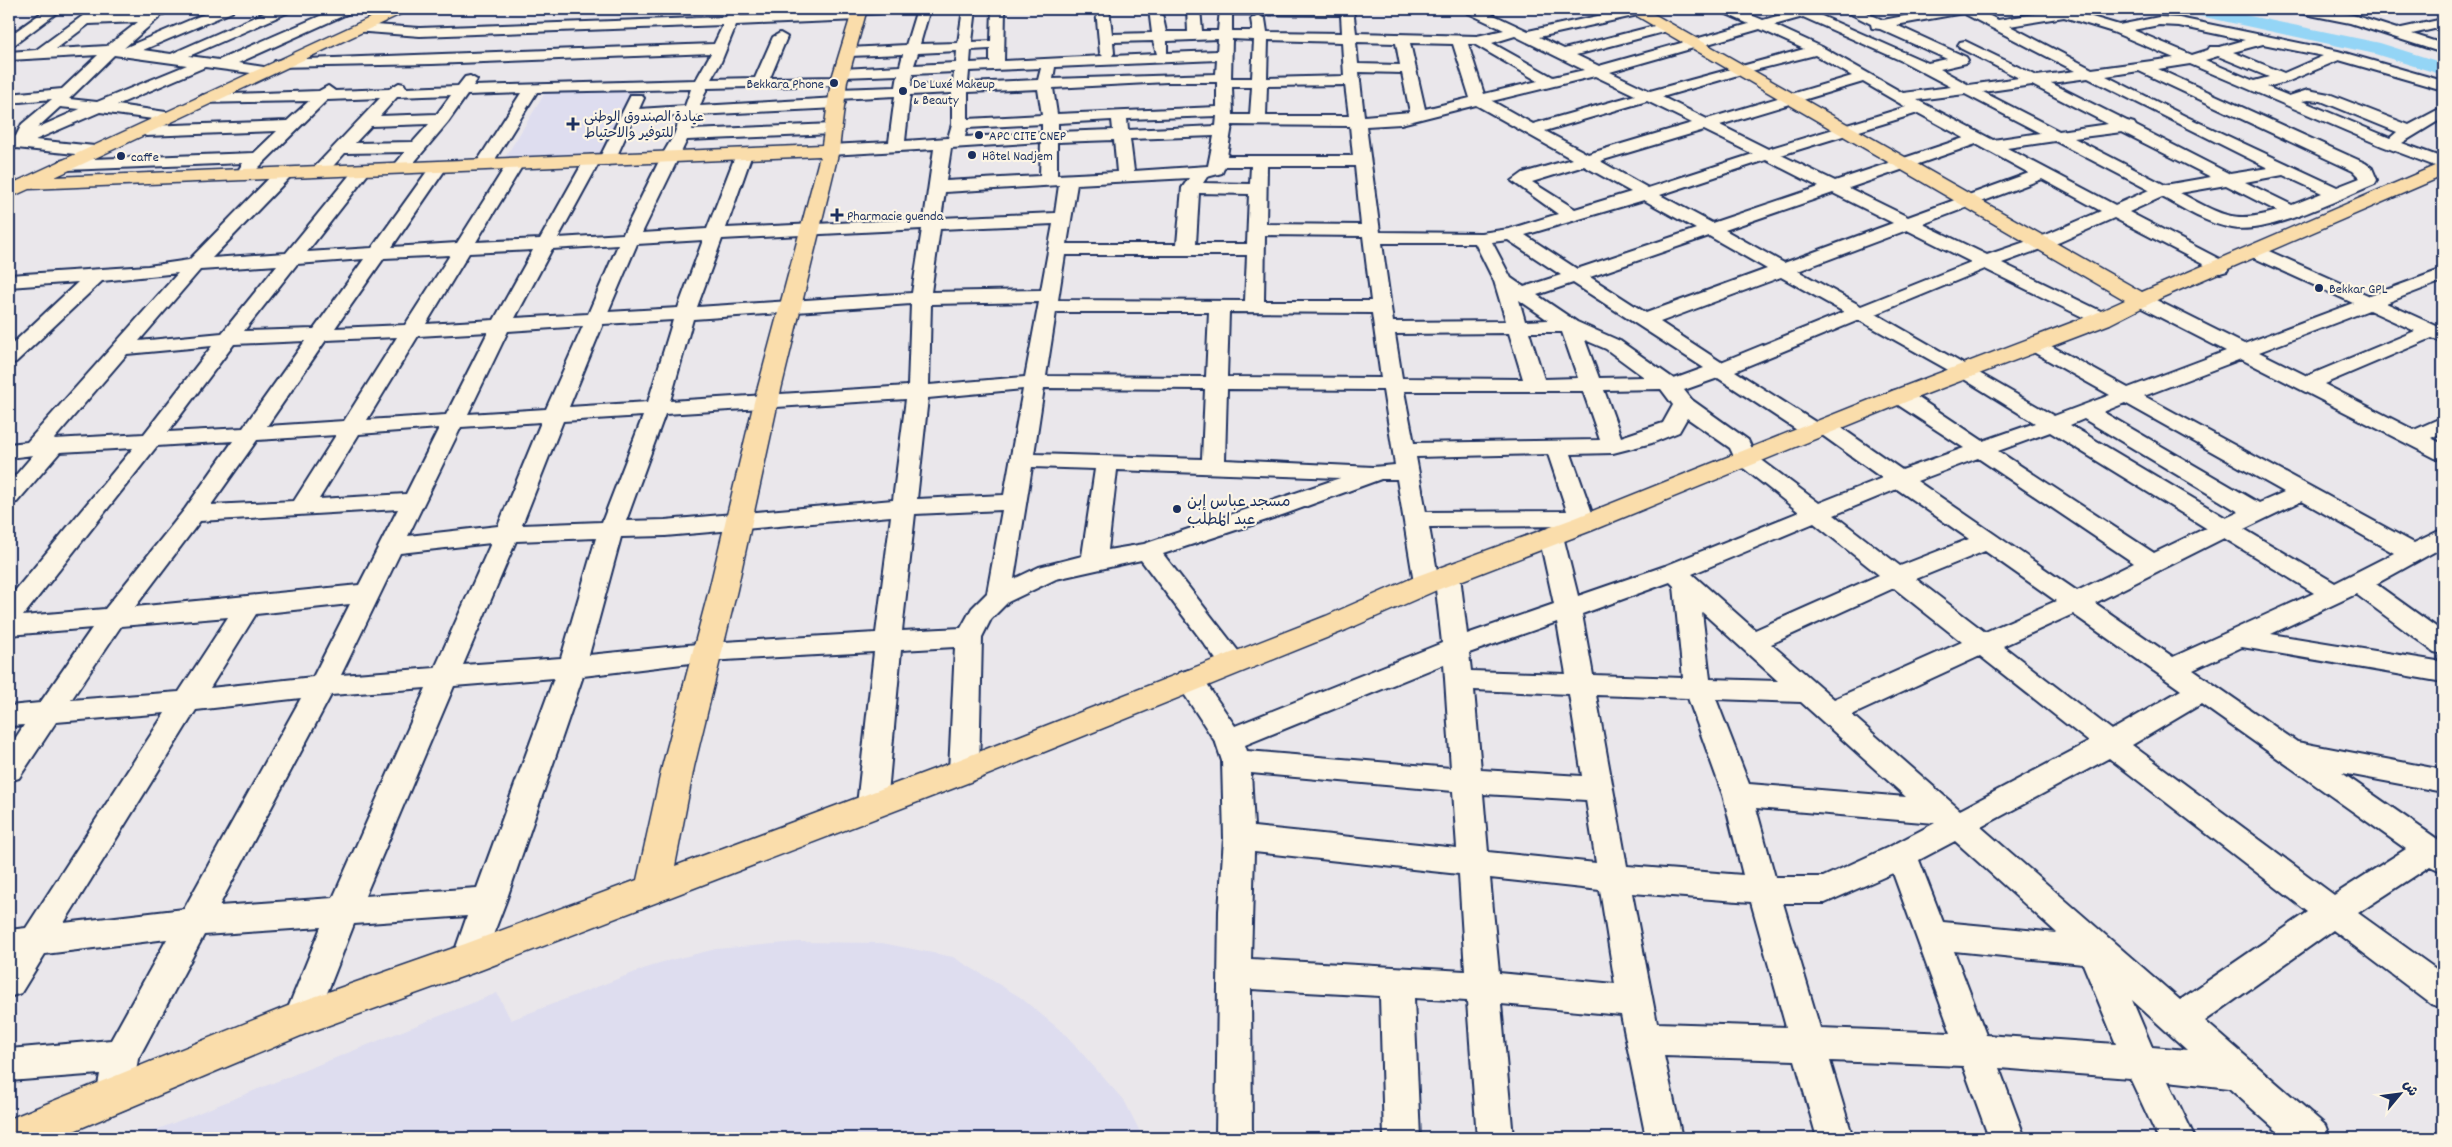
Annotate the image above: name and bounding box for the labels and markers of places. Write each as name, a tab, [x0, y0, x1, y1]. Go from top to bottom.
place label: Bekkara Phone	[747, 75, 824, 95]
place label: De Luxé Makeup & Beauty	[913, 75, 995, 111]
marker: Bekkara Phone	[828, 77, 840, 89]
marker: De Luxé Makeup & Beauty	[897, 85, 909, 97]
place label: عيادة الصندوق الوطني للتوفير والاحتياط	[584, 108, 704, 144]
marker: عيادة الصندوق الوطني للتوفير والاحتياط	[566, 117, 580, 131]
place label: APC CITE CNEP	[989, 127, 1066, 147]
marker: APC CITE CNEP	[973, 129, 985, 141]
place label: Hôtel Nadjem	[982, 147, 1053, 167]
place label: caffe	[131, 148, 159, 168]
marker: Hôtel Nadjem	[966, 149, 978, 161]
marker: caffe	[115, 150, 127, 162]
place label: Pharmacie guenda	[847, 207, 944, 227]
marker: Pharmacie guenda	[831, 209, 843, 221]
place label: Bekkar GPL	[2329, 280, 2388, 300]
marker: Bekkar GPL	[2313, 282, 2325, 294]
place label: مسجد عباس إبن عبد المطلب	[1187, 491, 1291, 532]
marker: مسجد عباس إبن عبد المطلب	[1171, 503, 1183, 515]

